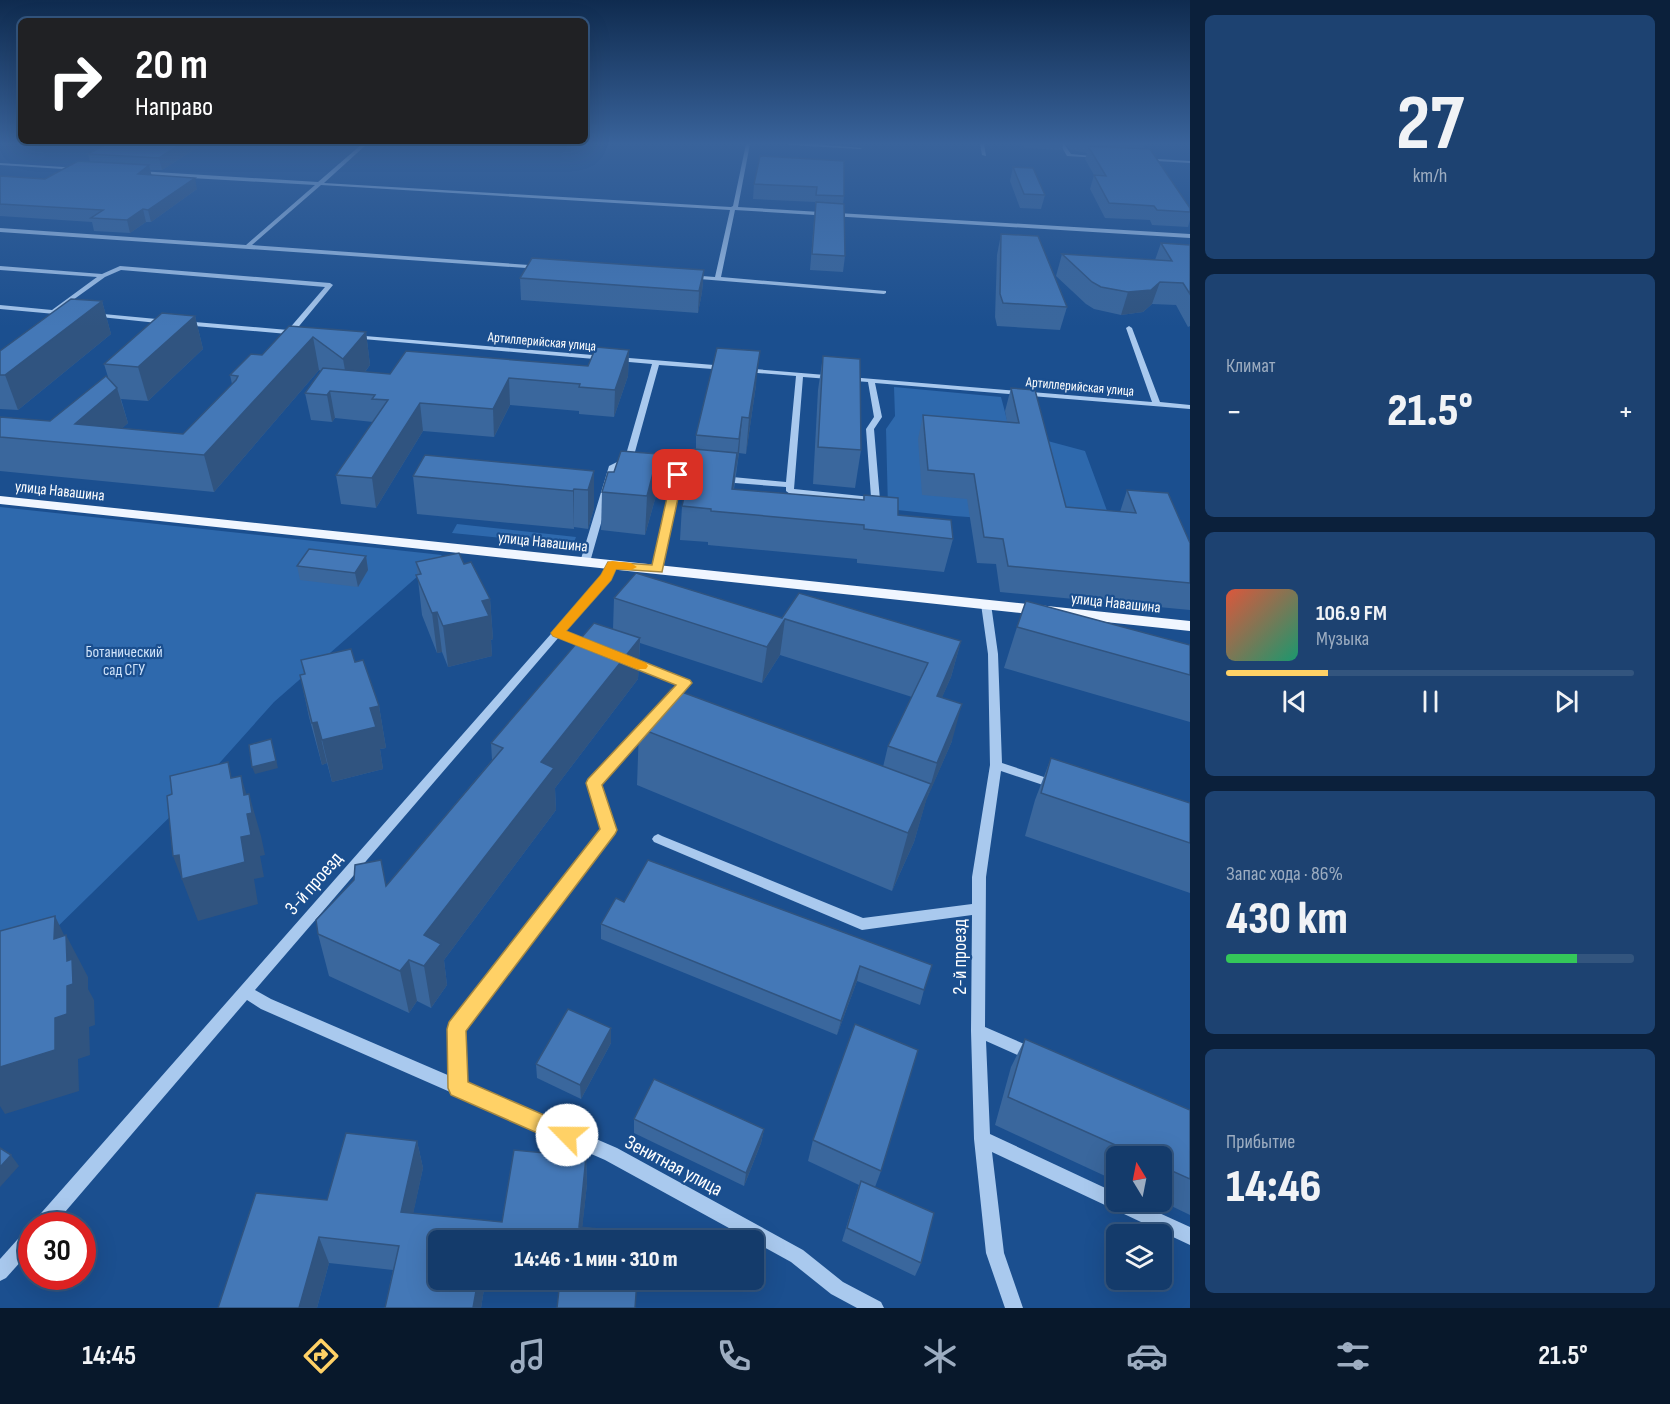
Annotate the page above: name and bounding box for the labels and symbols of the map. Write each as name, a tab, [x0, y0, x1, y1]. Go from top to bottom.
street label: Артиллерийская улица	[486, 328, 597, 355]
street label: Артиллерийская улица	[1024, 373, 1135, 400]
pin	[652, 449, 703, 500]
street label: улица Навашина	[14, 477, 106, 506]
street label: улица Навашина	[497, 528, 589, 557]
street label: улица Навашина	[1070, 589, 1162, 618]
park label: Ботанический сад СГУ	[85, 643, 163, 680]
street label: 3-й проезд	[280, 847, 348, 920]
street label: 2-й проезд	[948, 919, 972, 995]
position arrow	[535, 1103, 599, 1167]
street label: Зенитная улица	[621, 1130, 726, 1202]
north arrow	[1106, 1146, 1172, 1212]
speed limit sign: 30	[18, 1212, 96, 1290]

